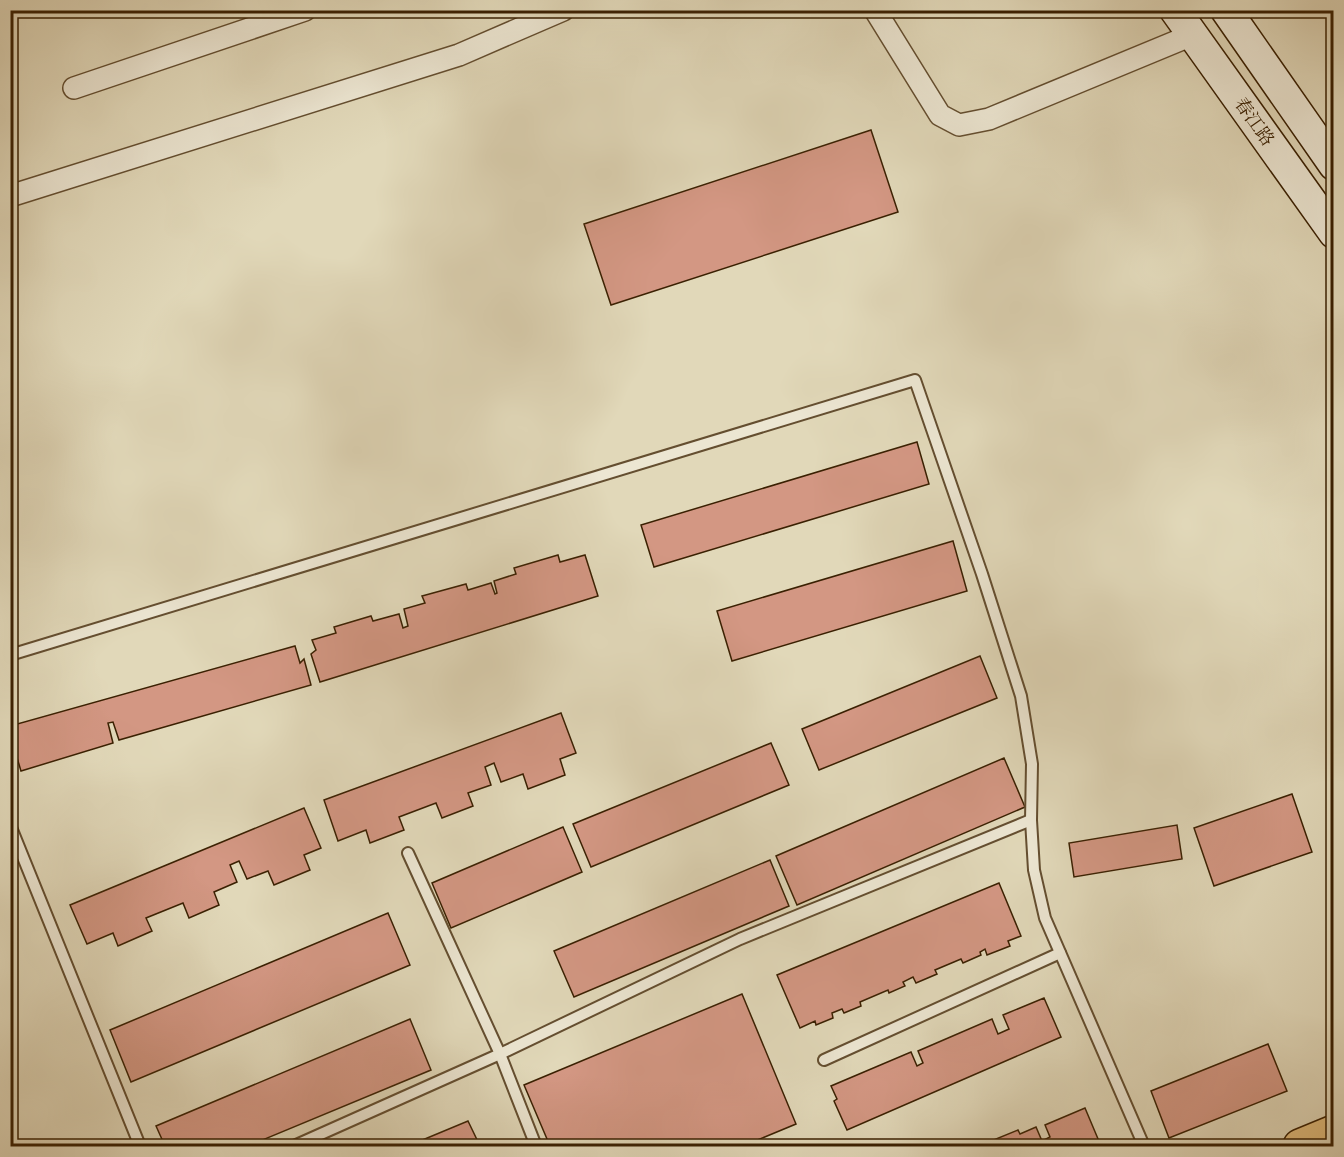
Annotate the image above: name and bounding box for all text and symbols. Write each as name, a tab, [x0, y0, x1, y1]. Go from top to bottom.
street label: 春江路	[1229, 93, 1279, 151]

